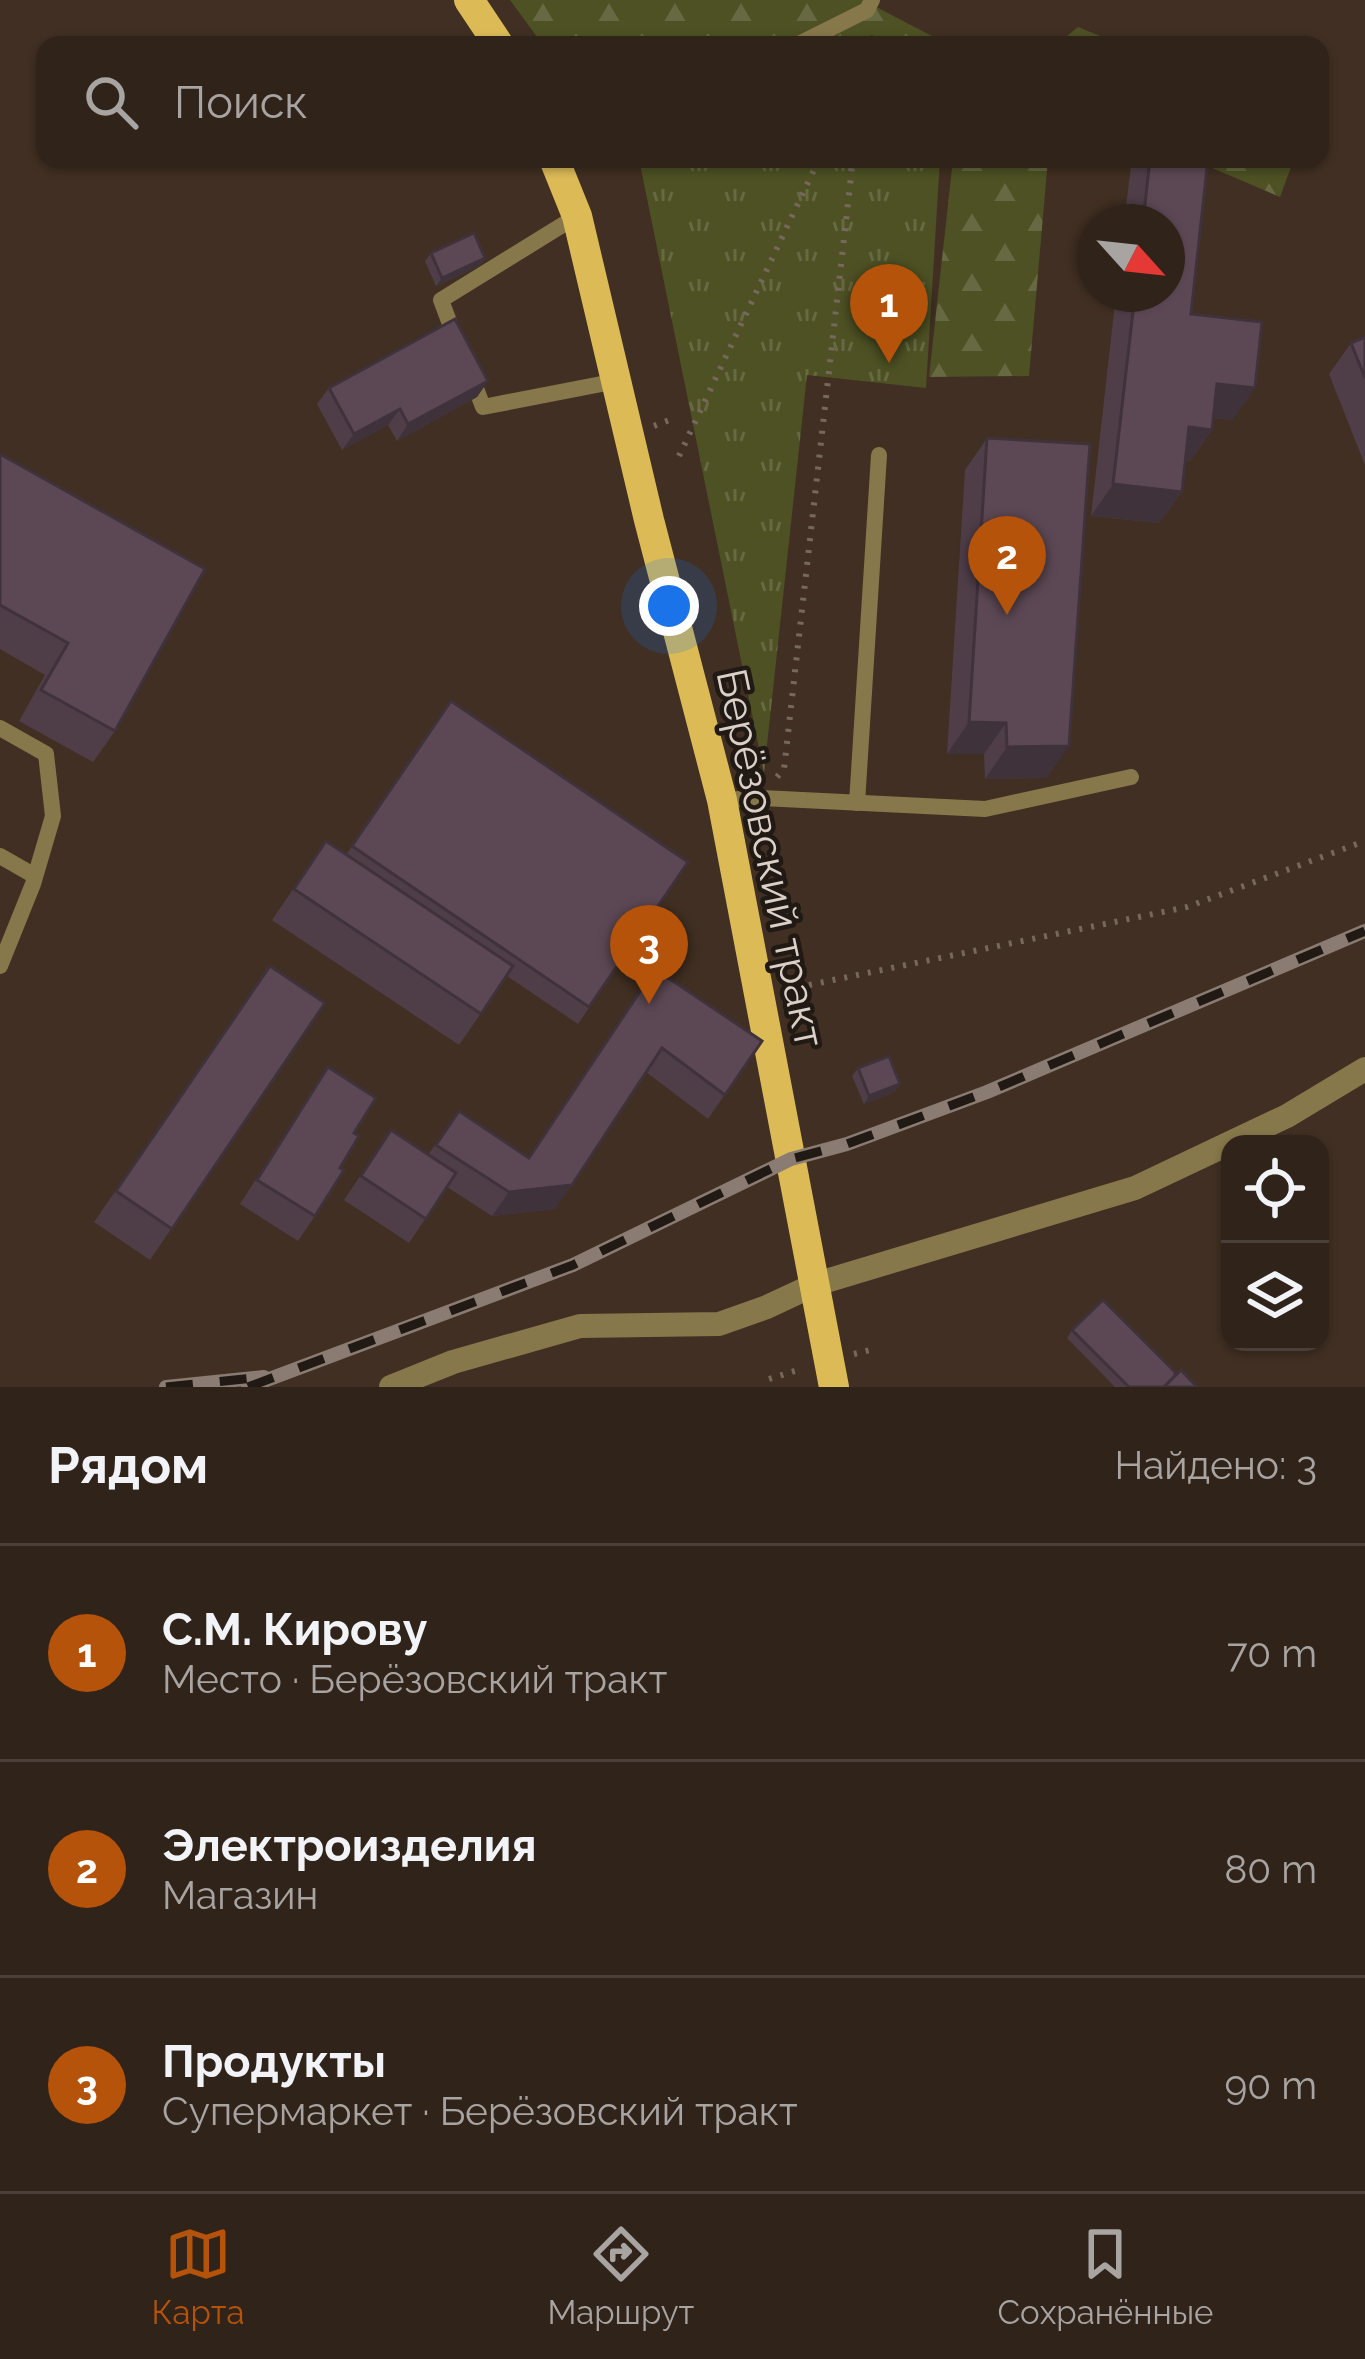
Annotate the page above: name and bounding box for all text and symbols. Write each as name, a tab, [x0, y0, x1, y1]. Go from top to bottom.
search box	[36, 36, 1329, 168]
icon: search	[78, 69, 144, 135]
text: Поиск	[174, 76, 308, 129]
north arrow	[1077, 204, 1185, 312]
pin: 1	[850, 264, 928, 363]
pin: 2	[968, 516, 1046, 615]
your location	[639, 576, 699, 636]
street label: Берёзовский тракт	[706, 664, 835, 1052]
pin: 3	[610, 905, 688, 1004]
map controls	[1221, 1135, 1329, 1351]
button: locate	[1221, 1135, 1329, 1243]
button: layers	[1221, 1243, 1329, 1351]
text: Рядом	[48, 1435, 208, 1495]
text: Найдено: 3	[1114, 1442, 1317, 1488]
text: С.М. Кирову	[162, 1603, 427, 1656]
text: 1	[77, 1630, 97, 1676]
text: 70 m	[1227, 1630, 1317, 1676]
text: Место · Берёзовский тракт	[162, 1656, 667, 1702]
text: Электроизделия	[162, 1819, 537, 1872]
text: 2	[76, 1846, 98, 1892]
text: 80 m	[1224, 1846, 1317, 1892]
text: Магазин	[162, 1872, 318, 1918]
text: Продукты	[162, 2035, 386, 2088]
text: 3	[76, 2062, 98, 2108]
text: 90 m	[1224, 2062, 1317, 2108]
text: Супермаркет · Берёзовский тракт	[162, 2088, 798, 2134]
tab: Карта	[152, 2221, 244, 2332]
tab: Маршрут	[547, 2221, 694, 2332]
tab: Сохранённые	[997, 2221, 1213, 2332]

